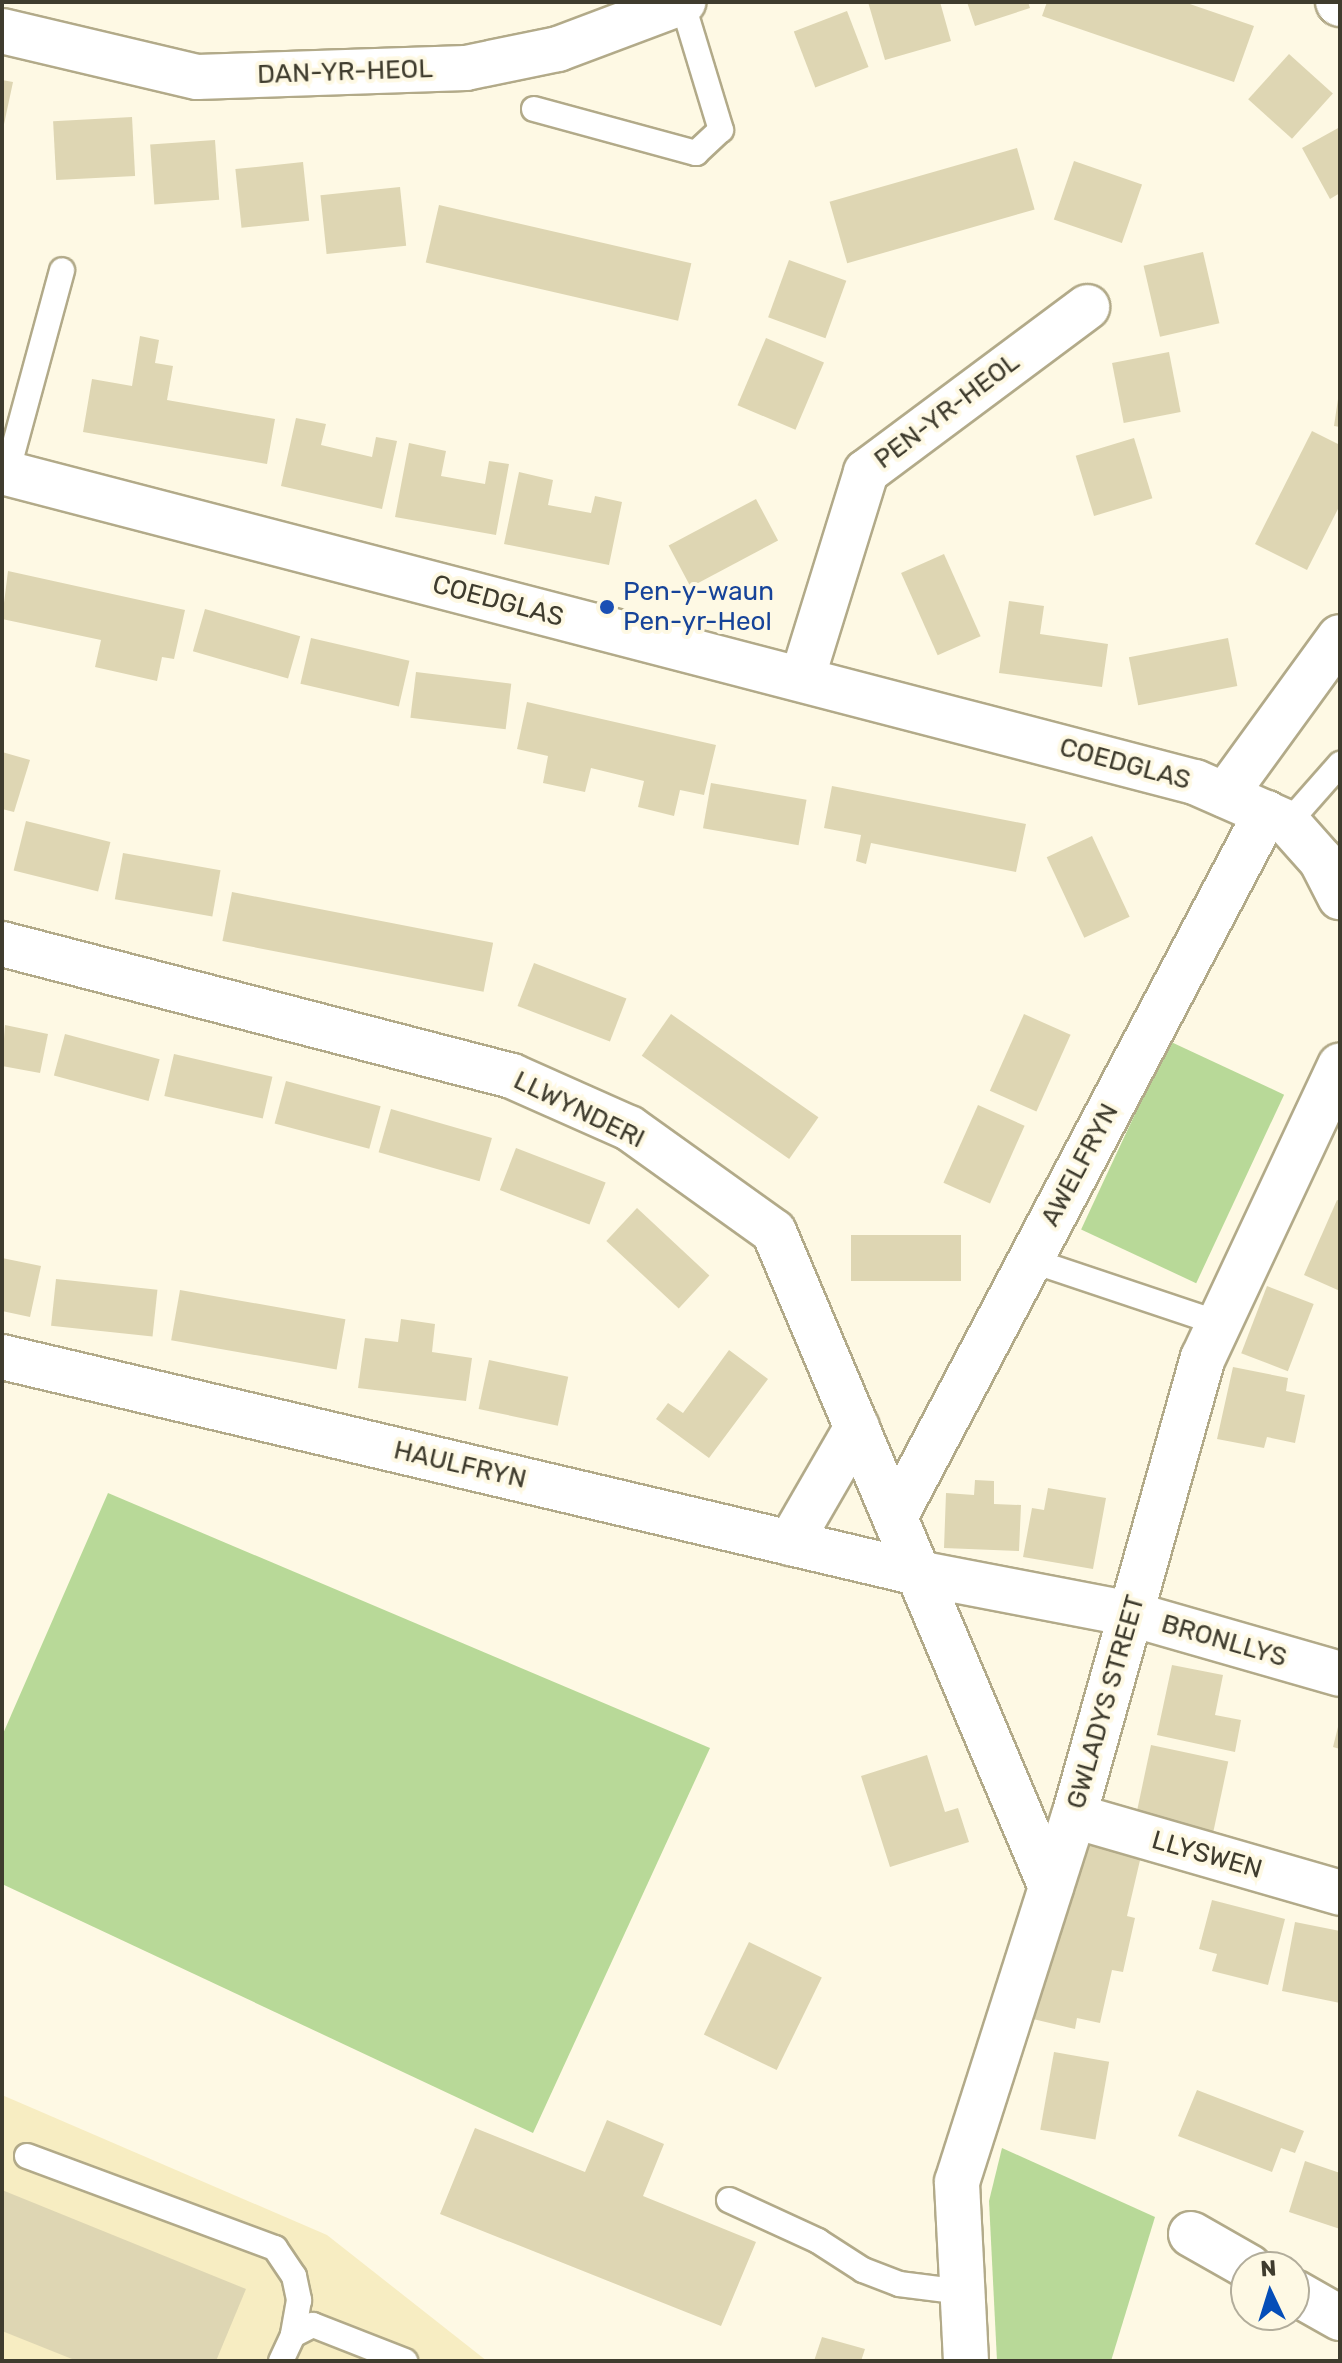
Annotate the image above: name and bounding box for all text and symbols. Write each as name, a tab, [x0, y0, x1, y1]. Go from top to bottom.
street label: DAN-YR-HEOL	[257, 53, 433, 91]
street label: PEN-YR-HEOL	[868, 346, 1026, 476]
street label: COEDGLAS	[429, 569, 567, 633]
place label: Pen-y-waun Pen-yr-Heol	[623, 576, 774, 638]
marker: Pen-y-waun Pen-yr-Heol	[598, 598, 616, 616]
street label: COEDGLAS	[1056, 732, 1194, 796]
street label: LLWYNDERI	[509, 1065, 649, 1155]
street label: AWELFRYN	[1035, 1098, 1125, 1232]
street label: HAULFRYN	[391, 1435, 529, 1495]
street label: GWLADYS STREET	[1061, 1592, 1151, 1812]
street label: BRONLLYS	[1158, 1608, 1290, 1674]
street label: LLYSWEN	[1148, 1824, 1266, 1886]
north arrow	[1230, 2251, 1310, 2331]
text: N	[1260, 2255, 1277, 2283]

